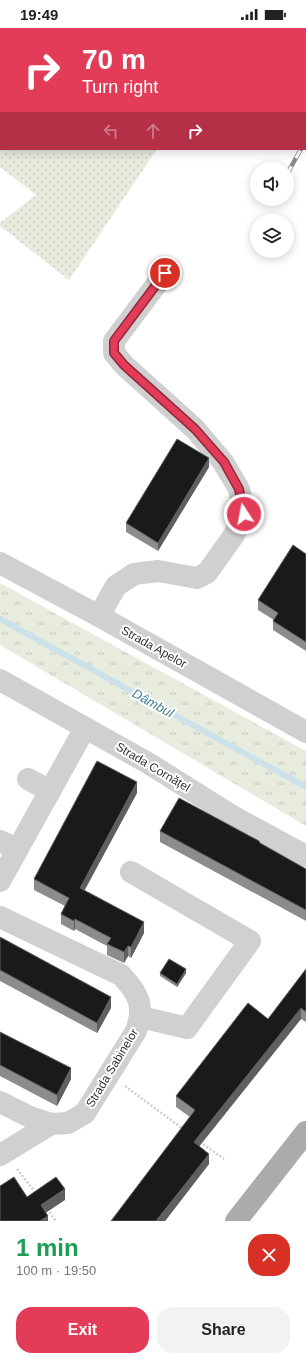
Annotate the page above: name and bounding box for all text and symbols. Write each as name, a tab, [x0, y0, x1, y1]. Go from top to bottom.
text: 19:49	[20, 6, 58, 23]
icon: right	[16, 44, 68, 96]
text: 70 m	[82, 44, 146, 75]
text: Turn right	[82, 77, 158, 97]
icon: left	[100, 120, 122, 142]
icon: ahead	[142, 120, 164, 142]
icon: right	[184, 120, 206, 142]
map controls	[250, 162, 294, 258]
button: sound	[250, 162, 294, 206]
button: layers	[250, 214, 294, 258]
pin	[148, 256, 182, 290]
icon: arrive	[154, 262, 176, 284]
position arrow	[223, 493, 265, 535]
street label: Strada Apelor	[119, 623, 189, 671]
water label: Dâmbul	[130, 686, 177, 721]
street label: Strada Cornățel	[113, 739, 193, 795]
street label: Strada Sabinelor	[83, 1026, 141, 1110]
text: 1 min	[16, 1234, 79, 1261]
button: close	[248, 1234, 290, 1276]
text: 100 m · 19:50	[16, 1263, 96, 1278]
button: Exit	[16, 1307, 149, 1353]
button: Share	[157, 1307, 290, 1353]

